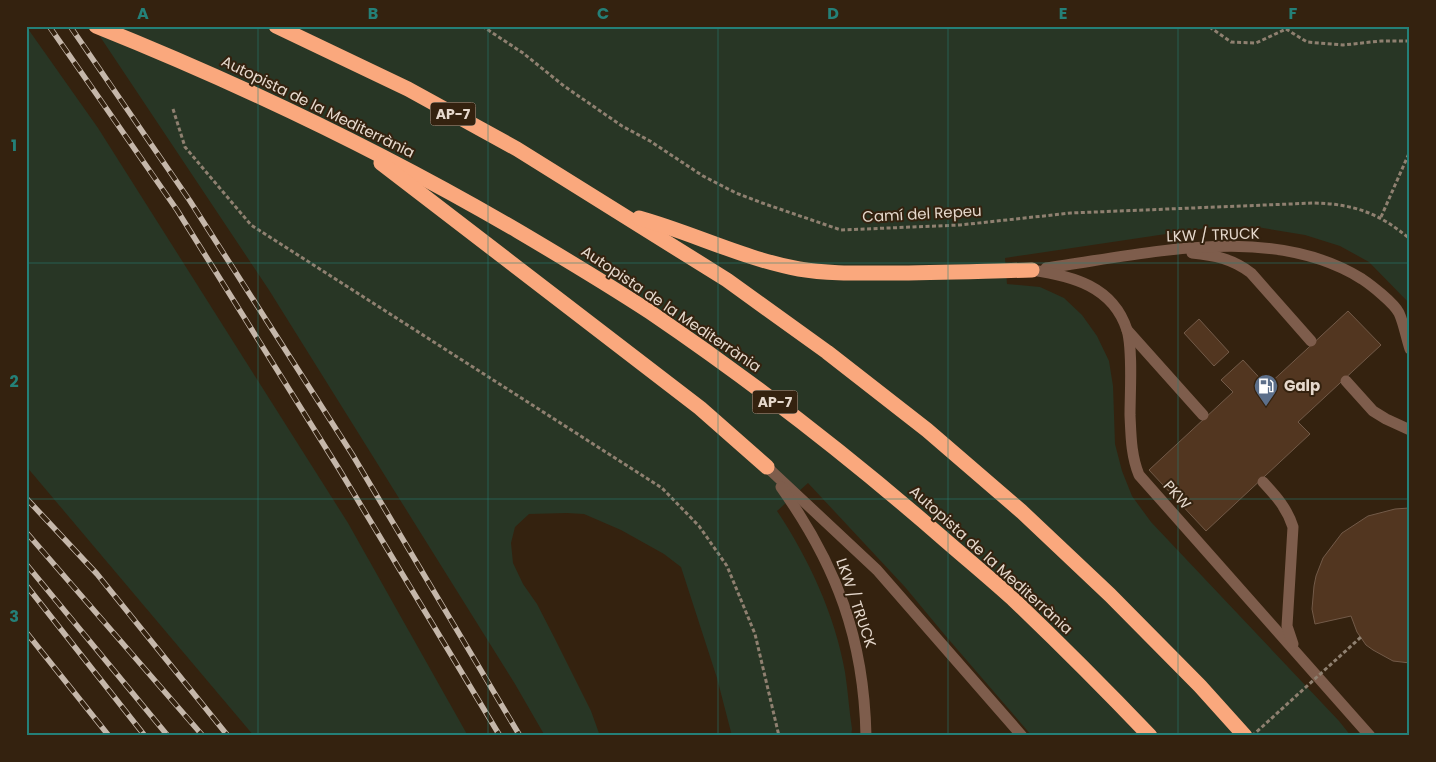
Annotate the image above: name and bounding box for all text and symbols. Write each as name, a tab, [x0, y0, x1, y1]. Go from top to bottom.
text: A	[137, 2, 149, 25]
text: B	[368, 2, 378, 25]
text: C	[597, 2, 609, 25]
text: D	[827, 2, 839, 25]
text: E	[1059, 2, 1067, 25]
text: F	[1289, 2, 1298, 25]
street label: Autopista de la Mediterrània	[218, 50, 418, 163]
road number: AP-7	[430, 102, 476, 126]
text: 1	[11, 134, 17, 157]
street label: Camí del Repeu	[862, 200, 982, 227]
street label: LKW / TRUCK	[1166, 222, 1260, 247]
street label: Autopista de la Mediterrània	[577, 240, 765, 377]
text: 2	[9, 370, 19, 393]
fuel station icon: Galp	[1253, 373, 1279, 407]
place label: Galp	[1284, 375, 1320, 396]
road number: AP-7	[752, 391, 798, 414]
street label: PKW	[1159, 476, 1196, 514]
street label: Autopista de la Mediterrània	[905, 481, 1077, 639]
street label: LKW / TRUCK	[831, 555, 882, 650]
text: 3	[9, 605, 19, 628]

